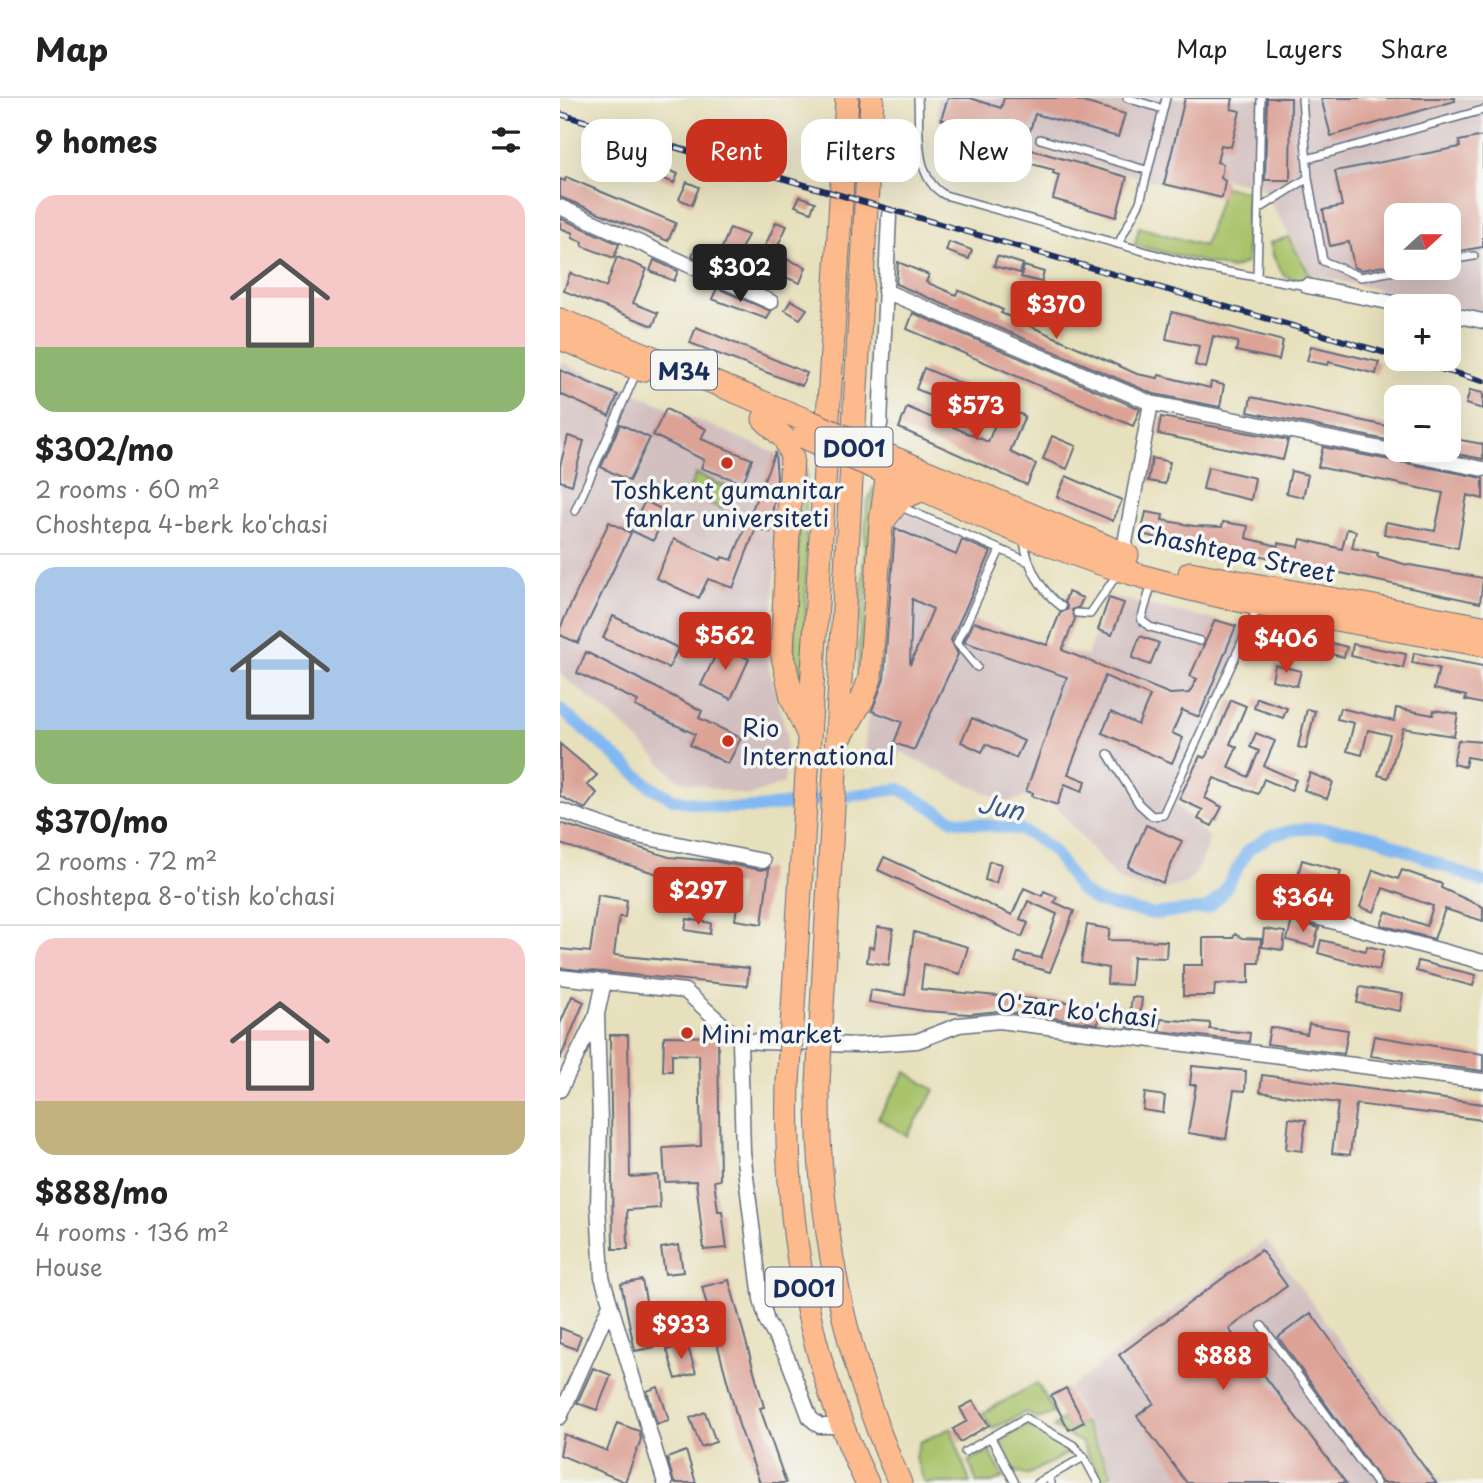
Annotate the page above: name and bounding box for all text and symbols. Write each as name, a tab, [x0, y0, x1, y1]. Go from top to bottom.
text: Map	[35, 23, 108, 73]
text: Map	[1176, 30, 1227, 66]
text: Layers	[1265, 30, 1342, 66]
text: Share	[1380, 30, 1448, 66]
text: 9 homes	[35, 118, 157, 163]
chip: Buy	[581, 119, 672, 182]
chip: Rent	[686, 119, 787, 182]
chip: Filters	[801, 119, 920, 182]
chip: New	[934, 119, 1032, 182]
icon: filters	[487, 121, 525, 159]
north arrow	[1384, 203, 1461, 280]
map controls	[1384, 203, 1461, 462]
icon: home	[217, 240, 343, 366]
pin: $302	[699, 244, 781, 304]
text: $302	[709, 249, 771, 284]
pin: $370	[1015, 282, 1097, 341]
text: $370	[1027, 286, 1085, 321]
button: +	[1384, 294, 1461, 371]
road number: M34	[651, 350, 717, 390]
pin: $573	[935, 382, 1017, 442]
button: −	[1384, 385, 1461, 462]
text: $573	[947, 387, 1005, 422]
text: $302/mo	[35, 426, 173, 471]
road number: D001	[816, 428, 892, 466]
marker: Toshkent gumanitar fanlar universiteti	[719, 455, 735, 471]
text: 2 rooms · 60 m²	[35, 471, 220, 506]
place label: Toshkent gumanitar fanlar universiteti	[610, 471, 844, 535]
text: Choshtepa 4-berk ko'chasi	[35, 506, 328, 541]
street label: Chashtepa Street	[1133, 513, 1339, 591]
icon: home	[217, 612, 343, 738]
pin: $562	[684, 612, 766, 672]
pin: $406	[1245, 616, 1327, 675]
text: $562	[695, 617, 755, 652]
text: $406	[1254, 620, 1318, 655]
place label: Rio International	[742, 709, 895, 773]
marker: Rio International	[720, 733, 736, 749]
water label: Jun	[975, 782, 1029, 830]
text: $370/mo	[35, 798, 168, 843]
text: 2 rooms · 72 m²	[35, 843, 217, 878]
pin: $297	[657, 868, 739, 927]
text: $297	[669, 872, 727, 907]
pin: $364	[1262, 874, 1344, 934]
text: Choshtepa 8-o'tish ko'chasi	[35, 878, 335, 913]
text: $364	[1272, 879, 1334, 914]
icon: home	[217, 983, 343, 1109]
street label: O'zar ko'chasi	[995, 983, 1159, 1035]
place label: Mini market	[701, 1015, 842, 1051]
marker: Mini market	[679, 1025, 695, 1041]
text: $888/mo	[35, 1169, 168, 1214]
text: 4 rooms · 136 m²	[35, 1214, 229, 1249]
text: House	[35, 1249, 102, 1284]
road number: D001	[765, 1268, 842, 1306]
pin: $933	[640, 1302, 722, 1361]
text: $933	[652, 1306, 710, 1341]
pin: $888	[1182, 1332, 1264, 1392]
text: $888	[1194, 1337, 1252, 1372]

